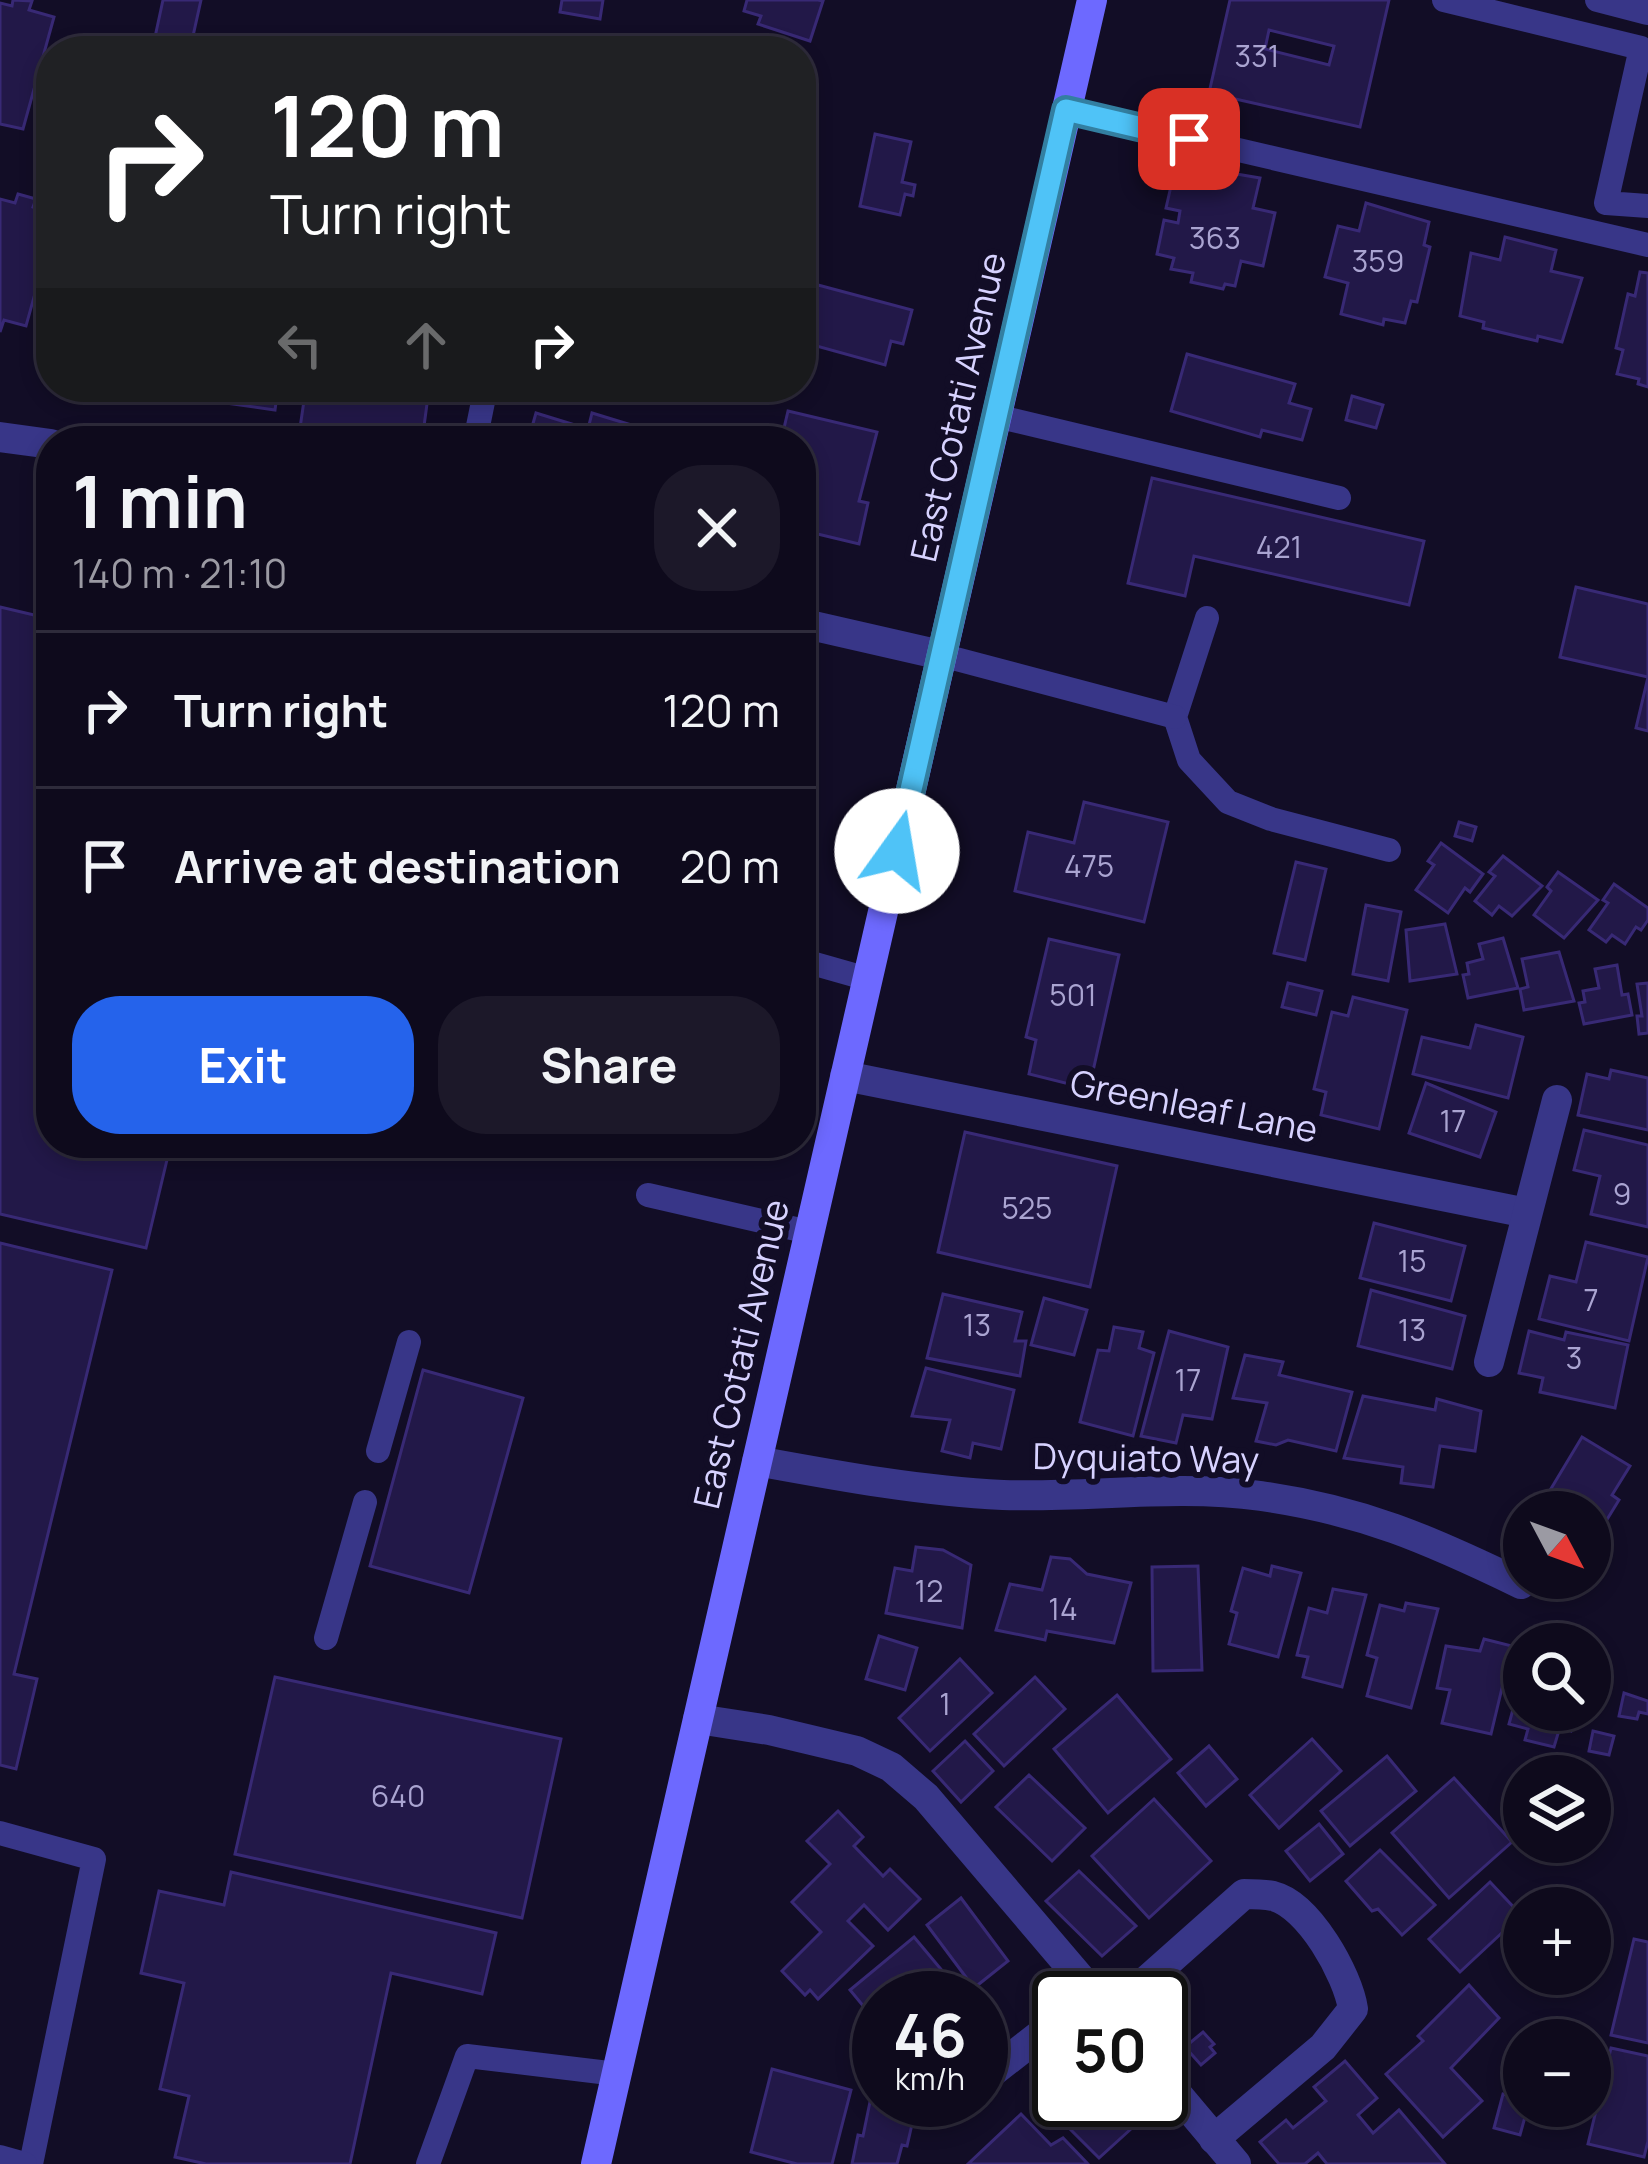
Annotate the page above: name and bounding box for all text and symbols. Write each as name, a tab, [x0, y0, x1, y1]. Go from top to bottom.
house number: 331	[1235, 35, 1279, 76]
text: 120 m	[270, 67, 504, 182]
icon: right	[72, 84, 228, 240]
pin	[1138, 88, 1240, 190]
icon: arrive	[1156, 106, 1222, 172]
text: Turn right	[270, 176, 512, 250]
house number: 363	[1189, 217, 1241, 258]
house number: 359	[1352, 240, 1404, 281]
street label: East Cotati Avenue	[898, 248, 1017, 566]
icon: left	[267, 312, 333, 378]
icon: ahead	[393, 312, 459, 378]
icon: right	[519, 312, 585, 378]
text: 1 min	[72, 451, 248, 550]
button: close	[654, 465, 780, 591]
house number: 421	[1256, 526, 1302, 567]
text: 140 m · 21:10	[72, 546, 287, 600]
icon: right	[72, 677, 138, 743]
text: Turn right	[174, 679, 388, 741]
text: 120 m	[662, 679, 780, 741]
position arrow	[834, 788, 960, 914]
icon: arrive	[72, 833, 138, 899]
text: Arrive at destination	[174, 835, 621, 897]
text: 20 m	[680, 835, 780, 897]
house number: 475	[1064, 845, 1114, 886]
house number: 501	[1049, 974, 1097, 1015]
button: Exit	[72, 996, 414, 1134]
button: Share	[438, 996, 780, 1134]
street label: Greenleaf Lane	[1066, 1058, 1322, 1153]
house number: 17	[1440, 1100, 1466, 1141]
house number: 9	[1613, 1173, 1631, 1214]
house number: 525	[1002, 1187, 1052, 1228]
street label: East Cotati Avenue	[681, 1195, 800, 1513]
house number: 15	[1397, 1240, 1427, 1281]
house number: 7	[1583, 1279, 1599, 1320]
house number: 13	[963, 1304, 991, 1345]
house number: 13	[1398, 1309, 1426, 1350]
house number: 3	[1566, 1337, 1582, 1378]
house number: 17	[1175, 1359, 1201, 1400]
street label: Dyquiato Way	[1032, 1431, 1260, 1484]
north arrow	[1503, 1491, 1611, 1599]
map controls	[1503, 1491, 1611, 2127]
house number: 12	[915, 1570, 943, 1611]
house number: 14	[1048, 1588, 1078, 1629]
button: search	[1503, 1623, 1611, 1731]
house number: 1	[939, 1683, 951, 1724]
button: layers	[1503, 1755, 1611, 1863]
house number: 640	[371, 1775, 425, 1816]
button: +	[1503, 1887, 1611, 1995]
speed limit sign: 50	[1032, 1971, 1188, 2127]
text: 46	[893, 1993, 967, 2075]
button: −	[1503, 2019, 1611, 2127]
text: km/h	[895, 2058, 965, 2099]

